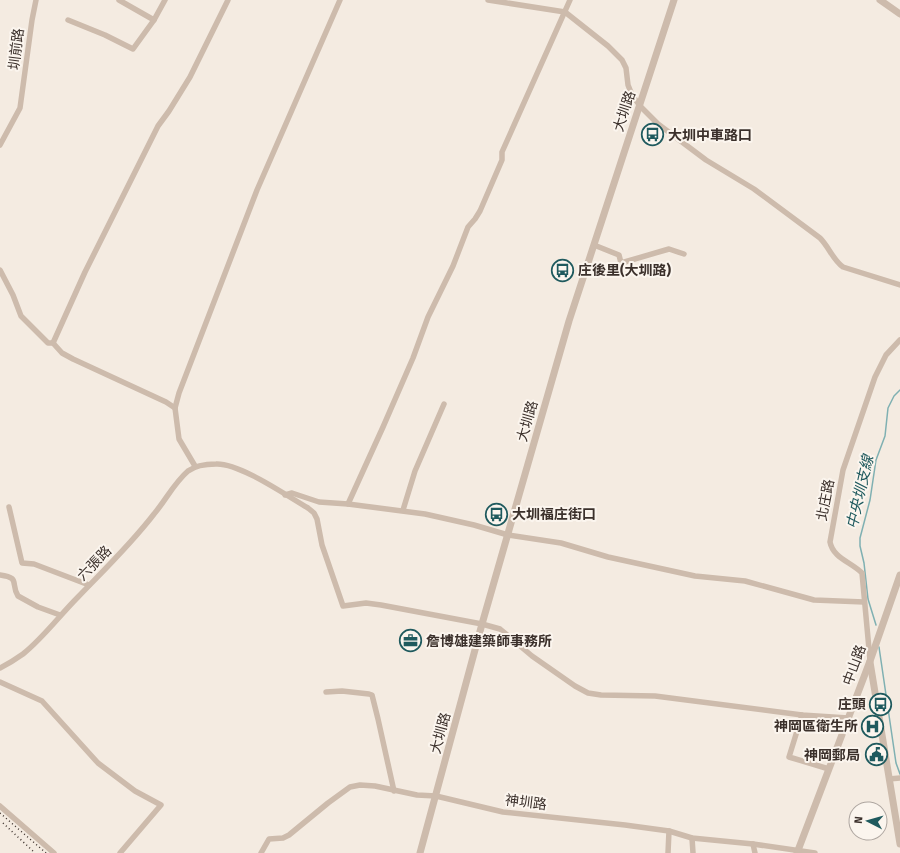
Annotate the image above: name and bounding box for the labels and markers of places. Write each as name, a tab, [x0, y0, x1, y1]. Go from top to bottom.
bus stop icon: 大圳中車路口	[639, 122, 665, 148]
place label: 大圳中車路口	[668, 127, 752, 144]
bus stop icon: 庄後里(大圳路)	[549, 257, 575, 283]
place label: 庄後里(大圳路)	[578, 262, 672, 279]
bus stop icon: 大圳福庄街口	[483, 501, 509, 527]
place label: 大圳福庄街口	[512, 506, 596, 523]
office icon: 詹博雄建築師事務所	[397, 628, 423, 654]
place label: 詹博雄建築師事務所	[426, 633, 552, 650]
bus stop icon: 庄頭	[868, 691, 894, 717]
place label: 庄頭	[838, 696, 866, 713]
hospital icon: 神岡區衛生所	[860, 713, 886, 739]
place label: 神岡區衛生所	[774, 718, 858, 735]
public building icon: 神岡郵局	[863, 742, 889, 768]
place label: 神岡郵局	[804, 747, 860, 764]

